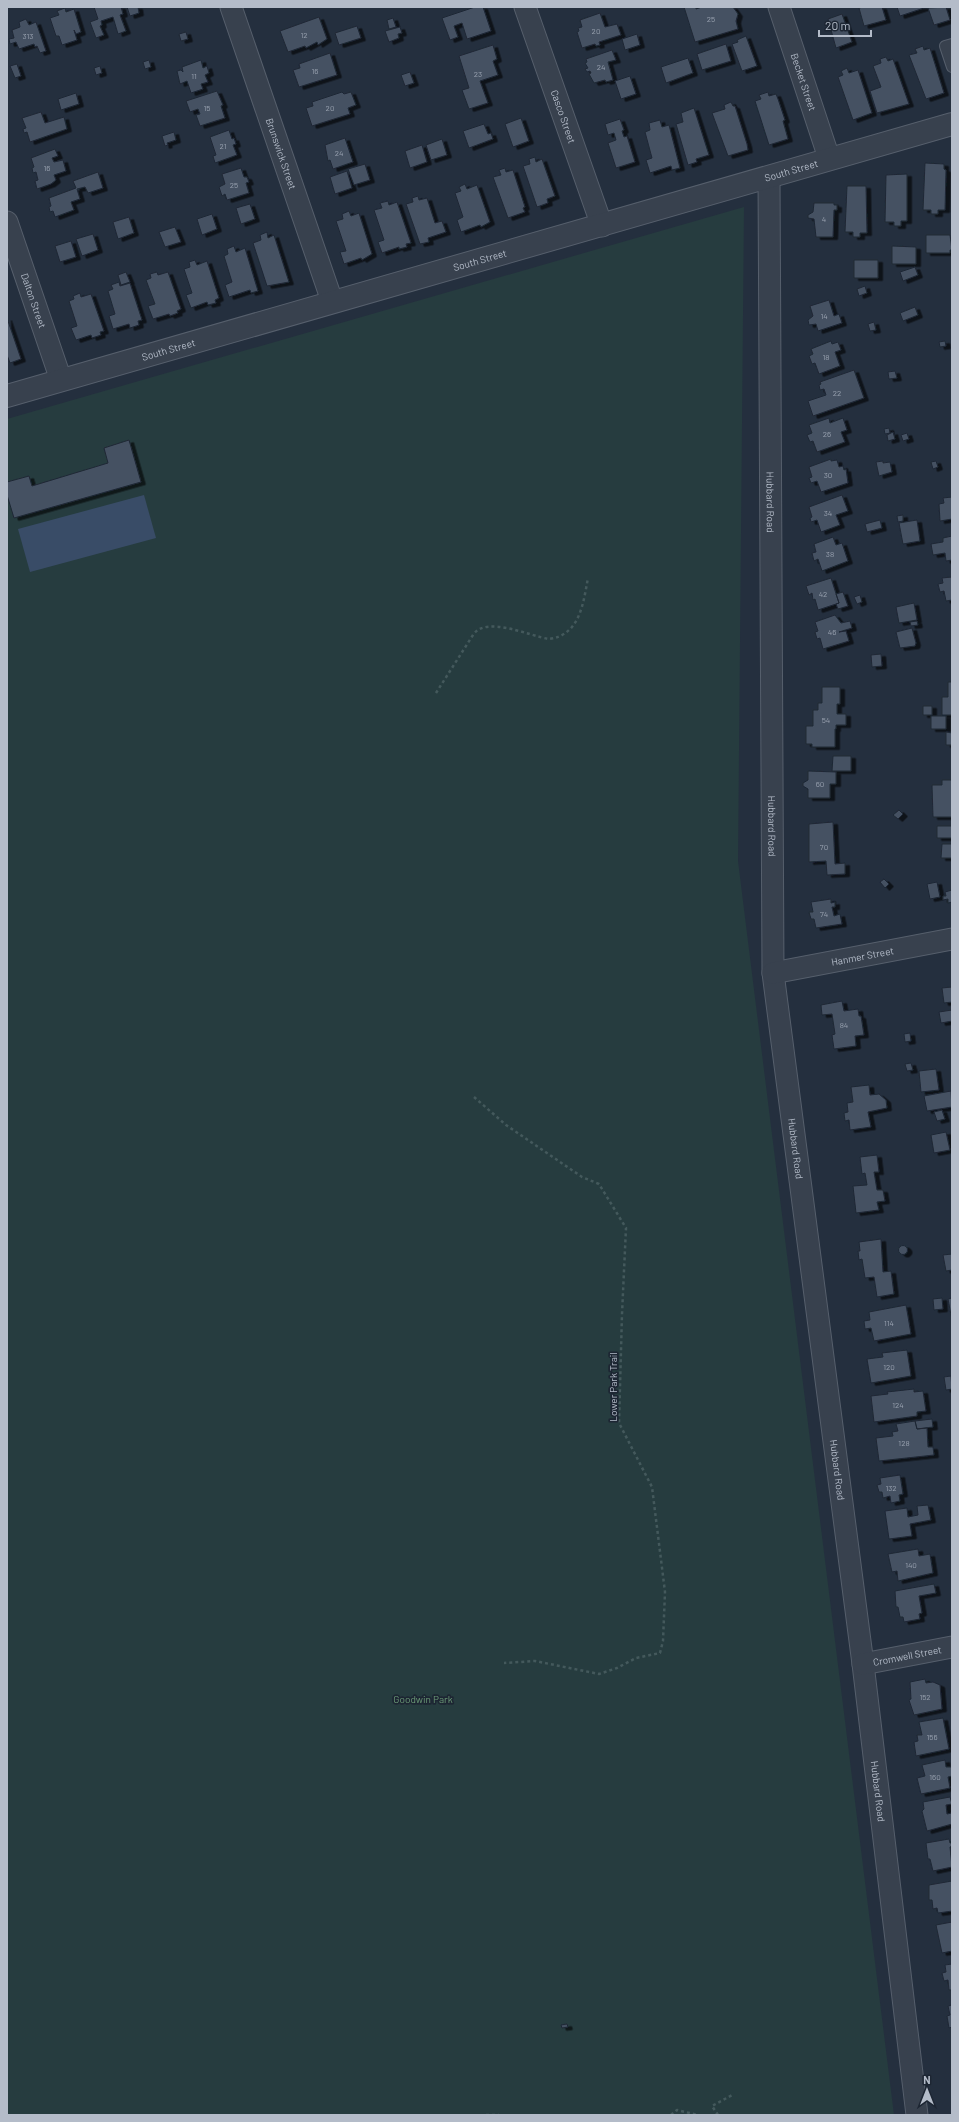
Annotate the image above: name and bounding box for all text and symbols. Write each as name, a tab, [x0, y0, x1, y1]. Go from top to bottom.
scale bar	[819, 12, 871, 38]
house number: 25	[707, 14, 715, 24]
text: 20 m	[825, 18, 851, 32]
house number: 20	[592, 26, 600, 36]
house number: 12	[300, 30, 308, 40]
house number: 313	[23, 31, 33, 41]
street label: Becket Street	[789, 52, 819, 113]
house number: 24	[597, 62, 605, 72]
house number: 16	[312, 66, 318, 76]
house number: 23	[474, 69, 482, 79]
house number: 11	[191, 71, 197, 81]
street label: Casco Street	[549, 88, 579, 145]
house number: 15	[204, 103, 210, 113]
house number: 20	[326, 103, 334, 113]
street label: Brunswick Street	[264, 116, 299, 191]
house number: 21	[220, 141, 227, 151]
house number: 24	[335, 148, 343, 158]
street label: South Street	[763, 157, 820, 184]
house number: 16	[44, 163, 50, 173]
house number: 25	[230, 180, 238, 190]
house number: 4	[822, 214, 826, 224]
street label: South Street	[452, 246, 508, 273]
street label: Dalton Street	[19, 272, 49, 330]
house number: 14	[820, 311, 828, 321]
street label: South Street	[140, 336, 197, 363]
house number: 18	[823, 352, 829, 362]
house number: 22	[833, 388, 841, 398]
house number: 26	[823, 429, 831, 439]
house number: 30	[824, 470, 832, 480]
street label: Hubbard Road	[764, 471, 777, 533]
house number: 34	[824, 508, 832, 518]
house number: 38	[826, 549, 834, 559]
house number: 42	[819, 589, 827, 599]
house number: 46	[828, 627, 836, 637]
house number: 54	[822, 715, 830, 725]
house number: 60	[816, 779, 824, 789]
street label: Hubbard Road	[766, 795, 778, 857]
house number: 70	[820, 842, 828, 852]
house number: 74	[820, 909, 828, 919]
street label: Hanmer Street	[830, 944, 895, 968]
house number: 84	[840, 1020, 848, 1030]
street label: Hubbard Road	[786, 1117, 806, 1180]
house number: 114	[884, 1318, 894, 1328]
street label: Lower Park Trail	[607, 1352, 619, 1422]
house number: 120	[883, 1362, 895, 1372]
house number: 124	[892, 1400, 904, 1410]
house number: 128	[898, 1438, 910, 1448]
street label: Hubbard Road	[828, 1439, 848, 1501]
house number: 132	[885, 1483, 897, 1493]
house number: 140	[905, 1560, 917, 1570]
street label: Cromwell Street	[872, 1643, 943, 1668]
house number: 152	[919, 1692, 931, 1702]
park label: Goodwin Park	[393, 1693, 453, 1705]
house number: 156	[926, 1732, 938, 1742]
street label: Hubbard Road	[869, 1760, 888, 1822]
house number: 160	[929, 1772, 941, 1782]
north arrow	[907, 2070, 947, 2110]
text: N	[923, 2073, 931, 2086]

